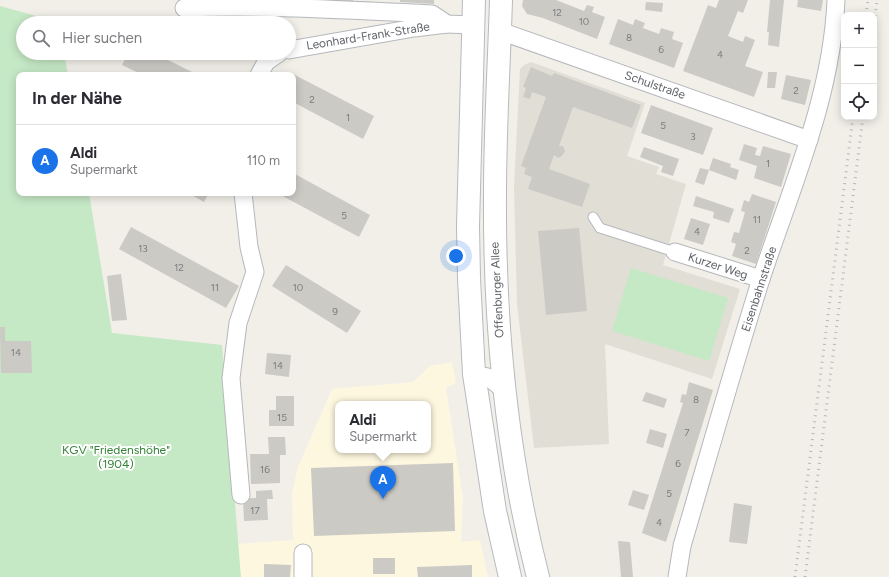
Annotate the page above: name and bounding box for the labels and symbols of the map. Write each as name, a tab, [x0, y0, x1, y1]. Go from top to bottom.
house number: 12	[552, 6, 562, 19]
house number: 10	[579, 15, 589, 28]
street label: Leonhard-Frank-Straße	[305, 19, 431, 53]
house number: 8	[626, 31, 632, 44]
house number: 6	[658, 43, 664, 56]
house number: 4	[717, 48, 723, 61]
street label: Schulstraße	[623, 68, 688, 102]
house number: 2	[793, 84, 799, 97]
house number: 2	[309, 93, 315, 106]
house number: 1	[346, 111, 350, 124]
house number: 5	[660, 119, 666, 132]
house number: 3	[690, 130, 696, 143]
house number: 1	[766, 157, 770, 170]
house number: 5	[341, 209, 347, 222]
house number: 11	[753, 213, 761, 226]
house number: 4	[694, 225, 700, 238]
street label: Offenburger Allee	[487, 241, 507, 338]
house number: 13	[138, 242, 148, 255]
street label: Eisenbahnstraße	[739, 244, 780, 333]
house number: 2	[744, 244, 750, 257]
your location	[446, 246, 466, 266]
street label: Kurzer Weg	[686, 250, 750, 282]
house number: 12	[174, 261, 184, 274]
house number: 11	[211, 281, 219, 294]
house number: 10	[293, 281, 303, 294]
house number: 9	[332, 305, 338, 318]
house number: 14	[11, 346, 21, 359]
house number: 14	[273, 359, 283, 372]
house number: 8	[693, 393, 699, 406]
house number: 15	[277, 411, 287, 424]
house number: 7	[684, 426, 690, 439]
park label: KGV "Friedenshöhe" (1904)	[62, 443, 170, 471]
house number: 6	[675, 457, 681, 470]
house number: 16	[260, 463, 270, 476]
pin: A	[370, 466, 396, 499]
house number: 5	[666, 487, 672, 500]
house number: 17	[250, 504, 260, 517]
house number: 4	[656, 516, 662, 529]

